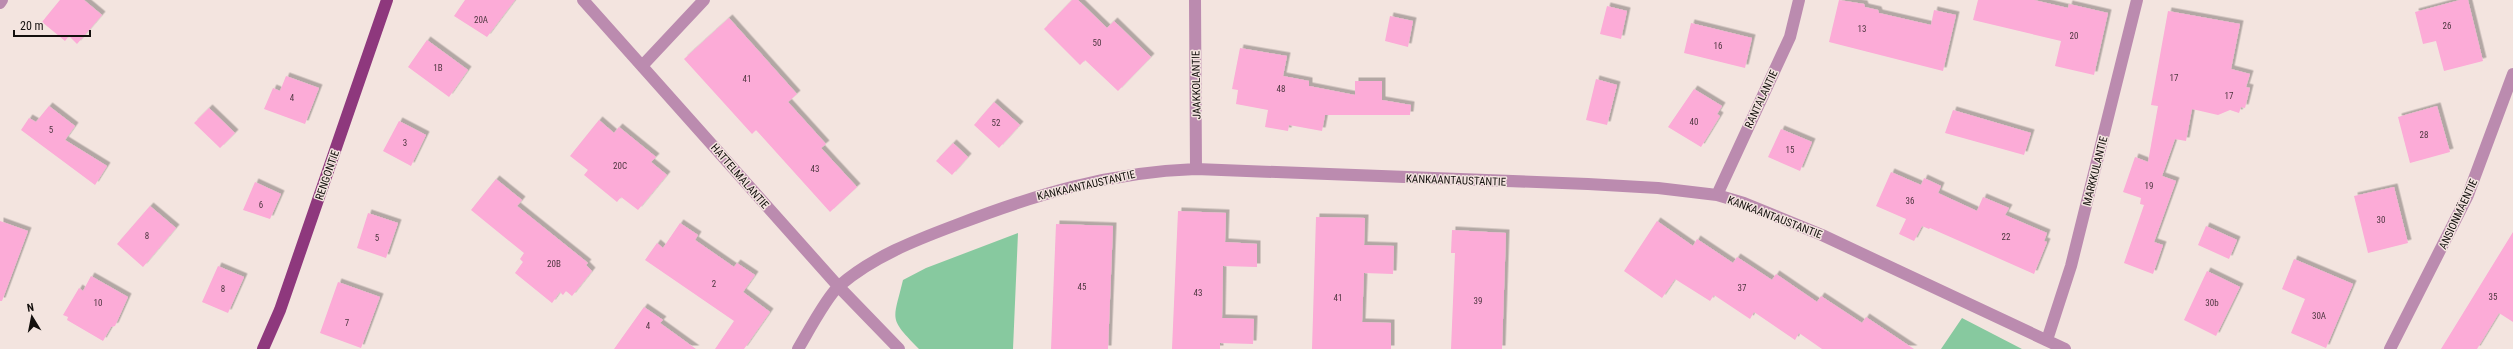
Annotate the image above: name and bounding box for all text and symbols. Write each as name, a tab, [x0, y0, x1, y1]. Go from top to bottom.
scale bar	[14, 12, 90, 38]
house number: 20A	[474, 15, 488, 25]
text: 20 m	[20, 19, 44, 33]
house number: 26	[2443, 21, 2451, 31]
house number: 13	[1858, 24, 1866, 34]
house number: 20	[2070, 31, 2078, 41]
house number: 50	[1093, 38, 1101, 48]
house number: 16	[1714, 41, 1722, 51]
street label: JAAKKOLANTIE	[1189, 50, 1204, 119]
house number: 1B	[433, 63, 443, 73]
street label: RANTALANTIE	[1742, 68, 1781, 130]
house number: 17	[2170, 73, 2179, 83]
house number: 41	[743, 74, 751, 84]
house number: 48	[1277, 84, 1285, 94]
house number: 17	[2225, 91, 2234, 101]
house number: 4	[290, 93, 295, 103]
house number: 40	[1690, 117, 1698, 127]
house number: 52	[992, 118, 1001, 128]
house number: 5	[49, 125, 54, 135]
house number: 28	[2420, 130, 2428, 140]
street label: MARKKULANTIE	[2081, 135, 2111, 207]
house number: 3	[403, 138, 407, 148]
street label: HATTELMALANTIE	[708, 141, 772, 212]
house number: 15	[1786, 145, 1795, 155]
street label: RENGONTIE	[313, 148, 342, 202]
house number: 20C	[613, 161, 627, 171]
house number: 43	[811, 164, 819, 174]
street label: KANKAANTAUSTANTIE	[1036, 168, 1137, 203]
street label: KANKAANTAUSTANTIE	[1406, 172, 1507, 189]
street label: ANSIONMÄENTIE	[2437, 177, 2481, 251]
house number: 19	[2145, 181, 2153, 191]
street label: KANKAANTAUSTANTIE	[1726, 193, 1824, 242]
house number: 36	[1906, 196, 1914, 206]
house number: 6	[259, 200, 263, 210]
house number: 30	[2377, 215, 2385, 225]
house number: 8	[145, 231, 149, 241]
house number: 22	[2002, 232, 2011, 242]
house number: 5	[375, 233, 380, 243]
house number: 20B	[547, 259, 561, 269]
house number: 2	[712, 279, 717, 289]
house number: 45	[1078, 282, 1087, 292]
house number: 37	[1738, 283, 1747, 293]
house number: 8	[221, 284, 225, 294]
house number: 43	[1194, 288, 1202, 298]
house number: 35	[2489, 292, 2498, 302]
house number: 41	[1334, 293, 1342, 303]
house number: 39	[1474, 296, 1482, 306]
north arrow	[12, 297, 52, 337]
house number: 10	[94, 298, 102, 308]
house number: 30b	[2205, 298, 2219, 308]
text: N	[26, 301, 35, 315]
house number: 30A	[2312, 311, 2326, 321]
house number: 7	[345, 318, 350, 328]
house number: 4	[646, 321, 651, 331]

